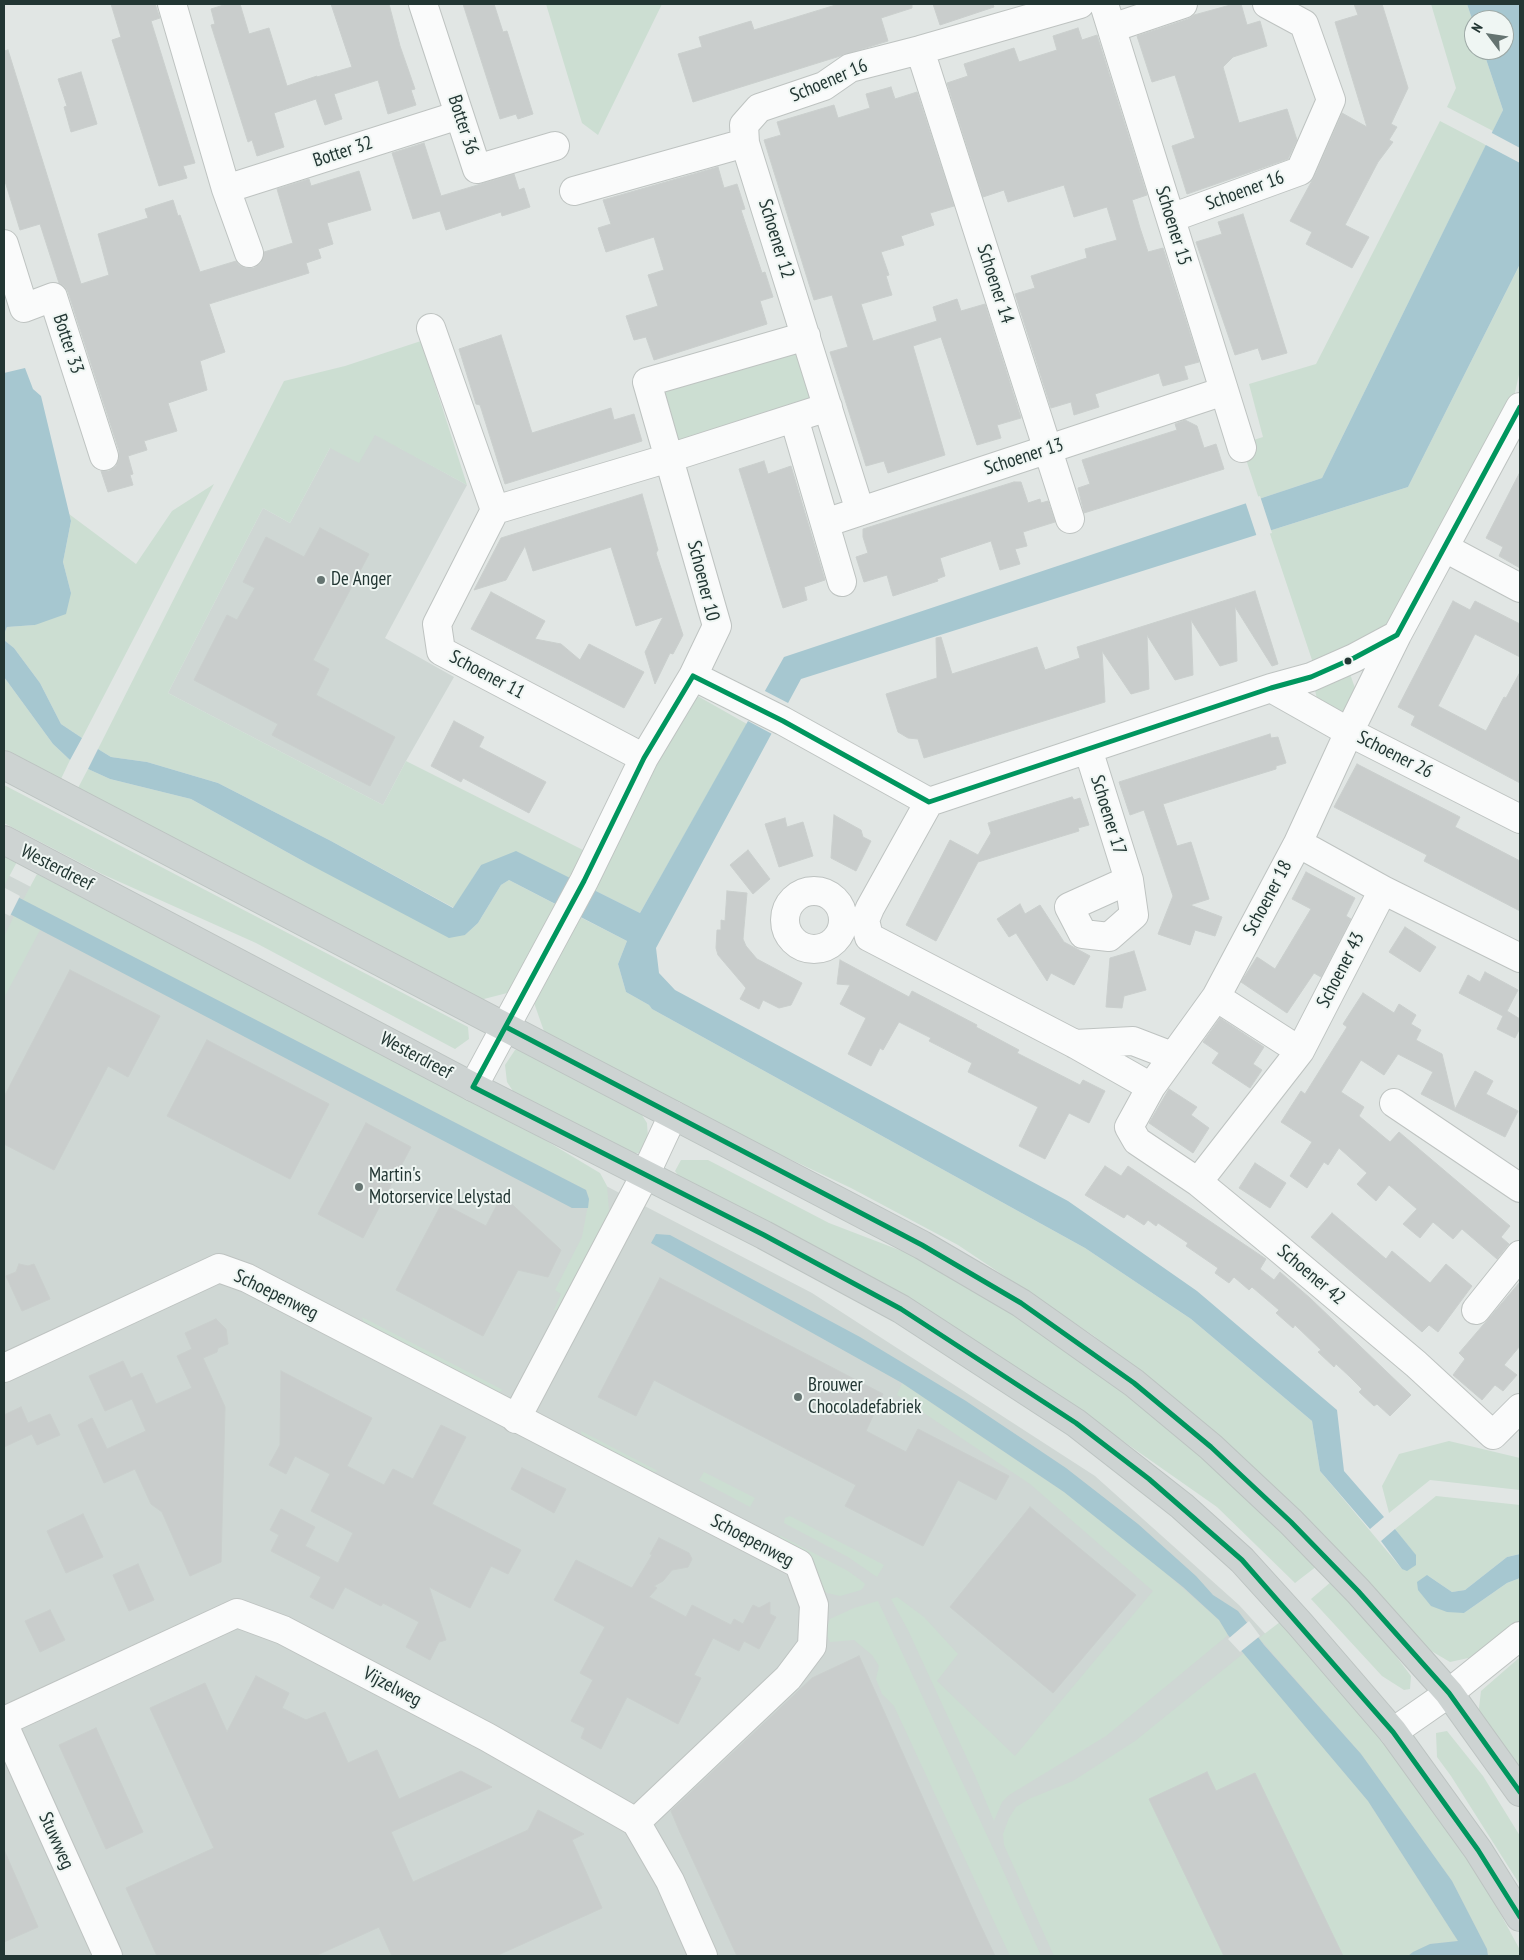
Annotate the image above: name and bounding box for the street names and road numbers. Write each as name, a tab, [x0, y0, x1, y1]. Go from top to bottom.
street label: Schoener 16	[787, 55, 871, 107]
street label: Botter 36	[443, 92, 483, 158]
street label: Botter 32	[310, 132, 376, 172]
street label: Schoener 16	[1203, 166, 1287, 216]
street label: Schoener 15	[1150, 184, 1196, 268]
street label: Schoener 12	[753, 197, 799, 281]
street label: Schoener 14	[972, 242, 1018, 326]
street label: Botter 33	[48, 311, 88, 377]
street label: Schoener 13	[982, 434, 1066, 480]
street label: Schoener 10	[682, 539, 724, 623]
street label: Schoener 11	[446, 646, 528, 704]
street label: Schoener 26	[1353, 726, 1437, 784]
street label: Schoener 17	[1085, 773, 1131, 857]
street label: Westerdreef	[17, 840, 97, 896]
street label: Schoener 18	[1239, 857, 1297, 939]
street label: Schoener 43	[1312, 928, 1370, 1012]
street label: Westerdreef	[376, 1028, 456, 1084]
street label: Schoener 42	[1272, 1240, 1350, 1310]
street label: Schoepenweg	[230, 1265, 322, 1325]
street label: Schoepenweg	[707, 1510, 797, 1572]
street label: Vijzelweg	[359, 1662, 425, 1712]
street label: Stuwweg	[33, 1809, 79, 1873]

